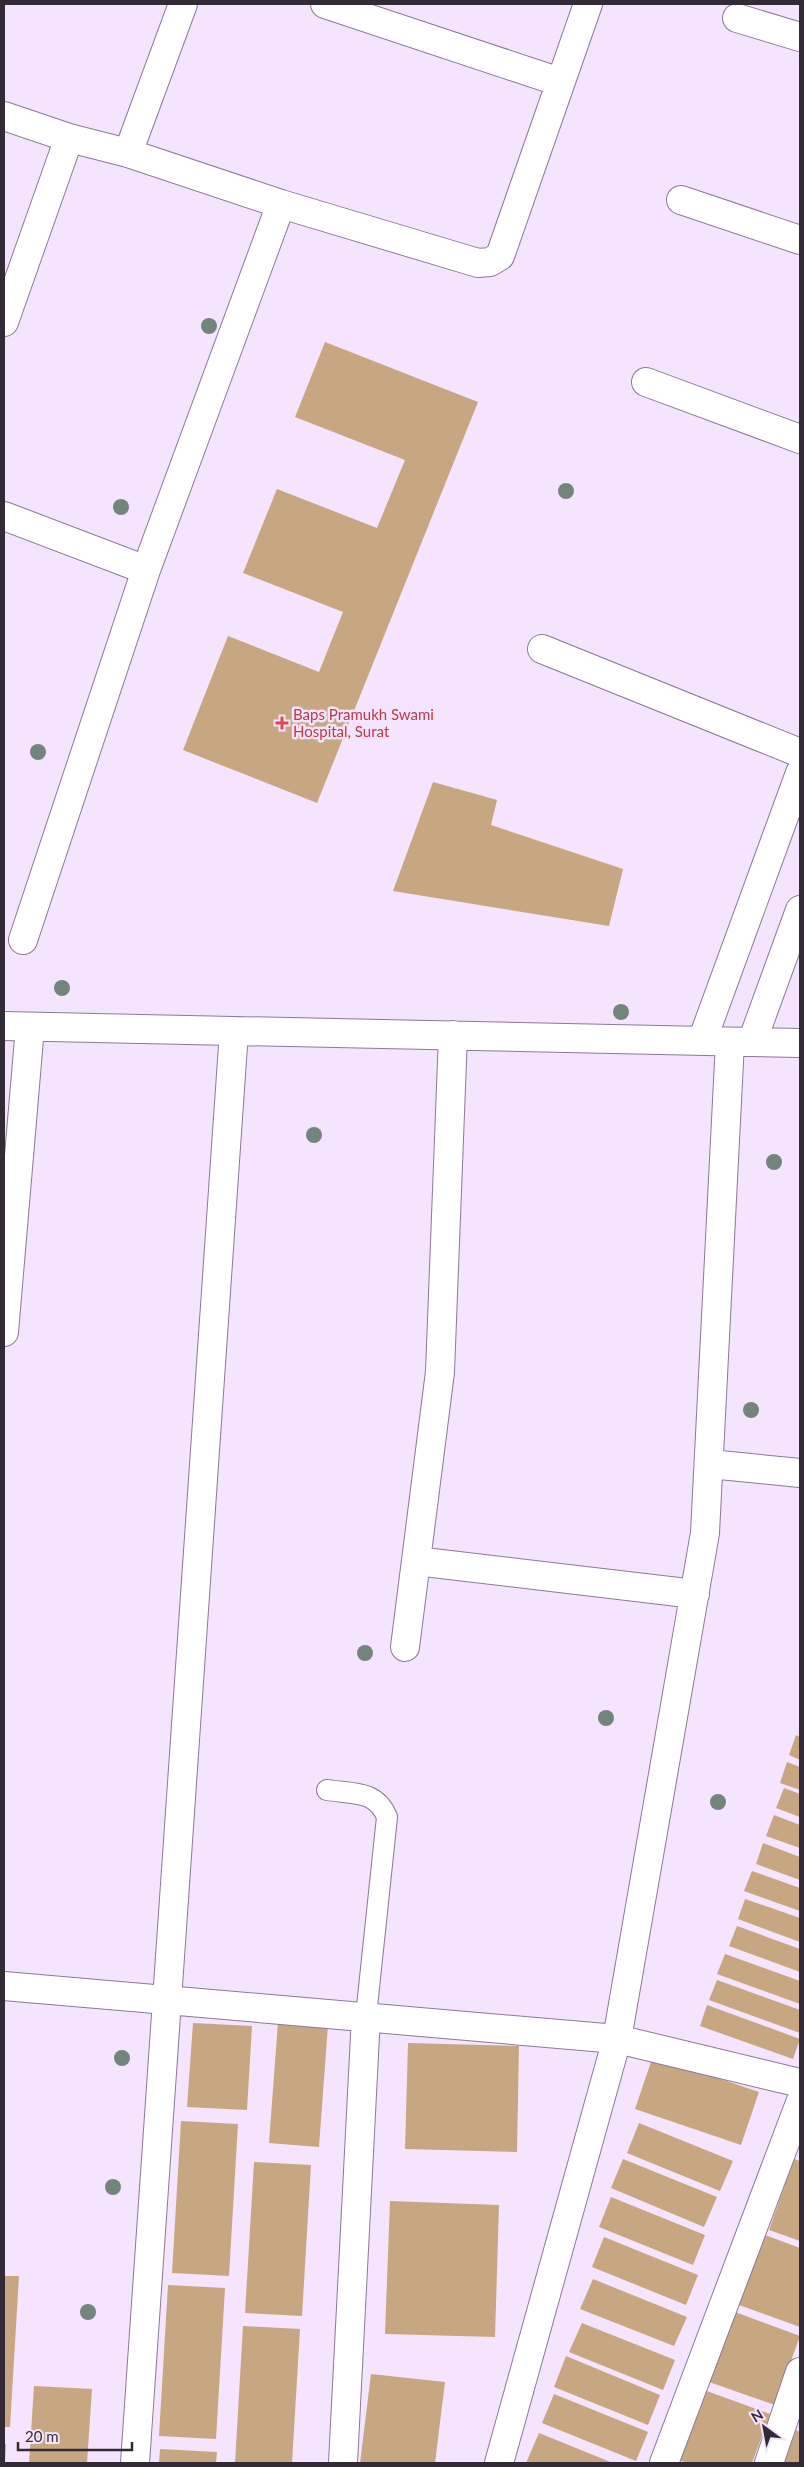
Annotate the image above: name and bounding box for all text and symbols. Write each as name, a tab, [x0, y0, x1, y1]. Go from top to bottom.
place label: Baps Pramukh Swami Hospital, Surat	[293, 705, 434, 740]
marker: Baps Pramukh Swami Hospital, Surat	[275, 716, 289, 730]
north arrow	[739, 2402, 789, 2452]
text: N	[748, 2405, 766, 2426]
scale bar	[18, 2420, 131, 2452]
text: 20 m	[25, 2427, 59, 2445]

